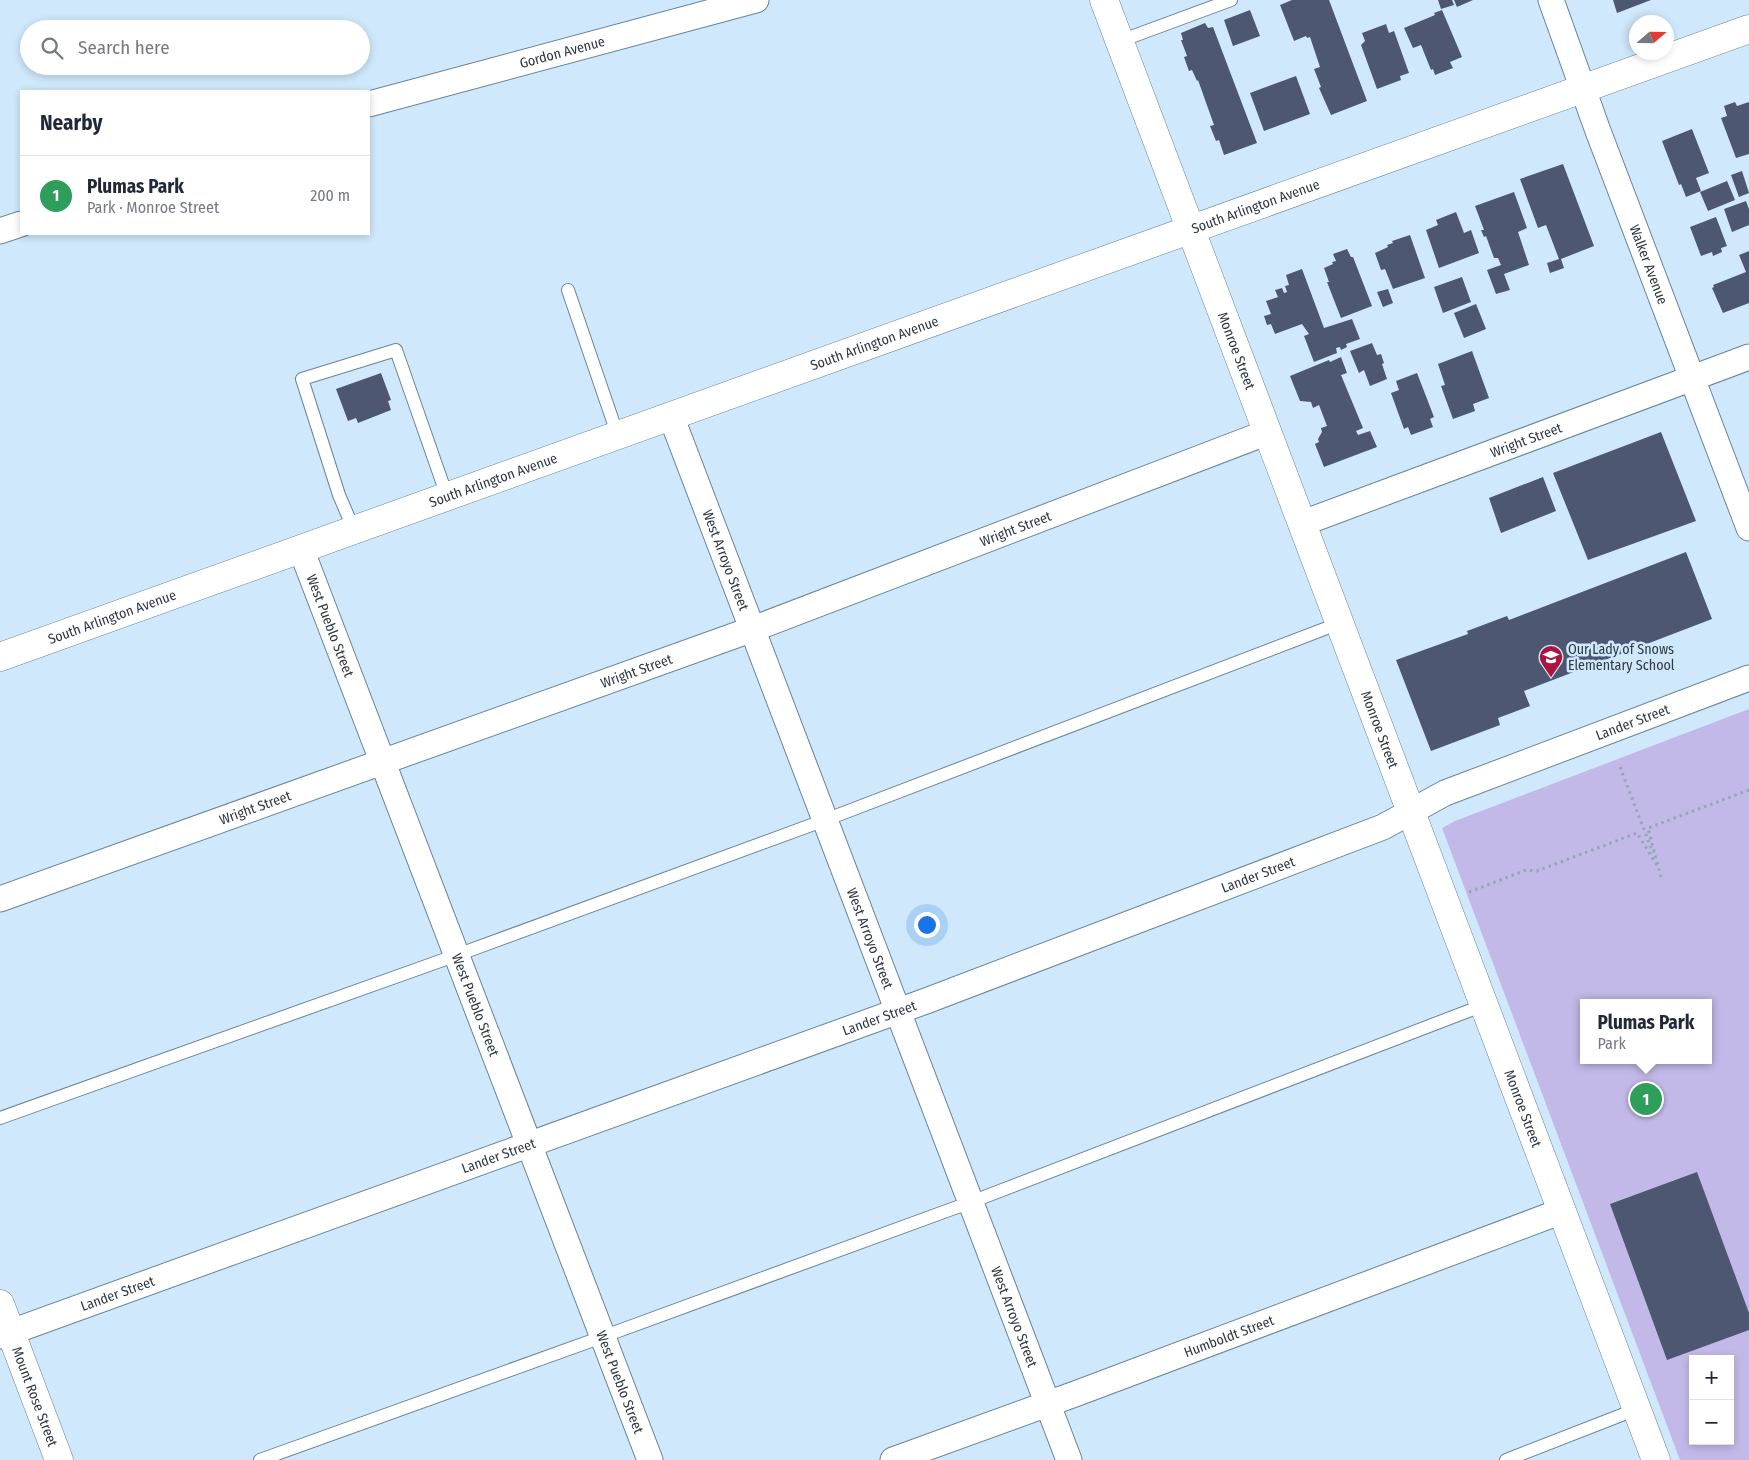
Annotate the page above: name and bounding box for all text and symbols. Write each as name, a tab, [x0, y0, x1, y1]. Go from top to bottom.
north arrow	[1629, 15, 1674, 60]
search box	[20, 20, 370, 75]
street label: Gordon Avenue	[518, 33, 607, 72]
icon: search	[38, 34, 66, 62]
text: Search here	[78, 36, 170, 59]
text: Nearby	[40, 110, 102, 136]
text: Plumas Park	[87, 175, 184, 198]
street label: South Arlington Avenue	[1189, 176, 1322, 237]
text: 1	[53, 186, 59, 205]
text: 200 m	[310, 186, 350, 205]
text: Park · Monroe Street	[87, 198, 219, 217]
street label: Walker Avenue	[1625, 222, 1671, 307]
street label: Monroe Street	[1214, 310, 1259, 392]
street label: South Arlington Avenue	[808, 313, 941, 374]
street label: Wright Street	[1488, 419, 1565, 462]
street label: South Arlington Avenue	[427, 450, 560, 511]
street label: West Arroyo Street	[698, 507, 752, 613]
street label: Wright Street	[978, 508, 1054, 550]
street label: West Pueblo Street	[303, 572, 357, 680]
street label: South Arlington Avenue	[46, 586, 179, 648]
place label: Our Lady of Snows Elementary School	[1568, 641, 1675, 674]
school or university icon: Our Lady of Snows Elementary School	[1538, 644, 1564, 678]
street label: Wright Street	[598, 650, 675, 692]
street label: Monroe Street	[1357, 689, 1402, 771]
street label: Lander Street	[1594, 701, 1672, 744]
street label: Wright Street	[217, 787, 294, 829]
street label: Lander Street	[1219, 853, 1298, 897]
street label: West Arroyo Street	[843, 886, 897, 992]
your location	[914, 912, 940, 938]
street label: West Pueblo Street	[448, 951, 503, 1059]
street label: Lander Street	[840, 997, 919, 1040]
popup	[1580, 999, 1712, 1064]
text: Plumas Park	[1598, 1011, 1694, 1034]
text: Park	[1598, 1034, 1626, 1053]
street label: Monroe Street	[1500, 1068, 1545, 1150]
pin: 1	[1630, 1080, 1662, 1118]
street label: Lander Street	[459, 1135, 538, 1177]
street label: West Arroyo Street	[987, 1264, 1041, 1370]
street label: Lander Street	[78, 1273, 157, 1315]
street label: Humboldt Street	[1182, 1312, 1277, 1361]
street label: West Pueblo Street	[592, 1328, 647, 1436]
street label: Mount Rose Street	[8, 1344, 61, 1449]
map controls	[1689, 1355, 1734, 1445]
button: +	[1689, 1355, 1734, 1400]
button: −	[1689, 1400, 1734, 1445]

